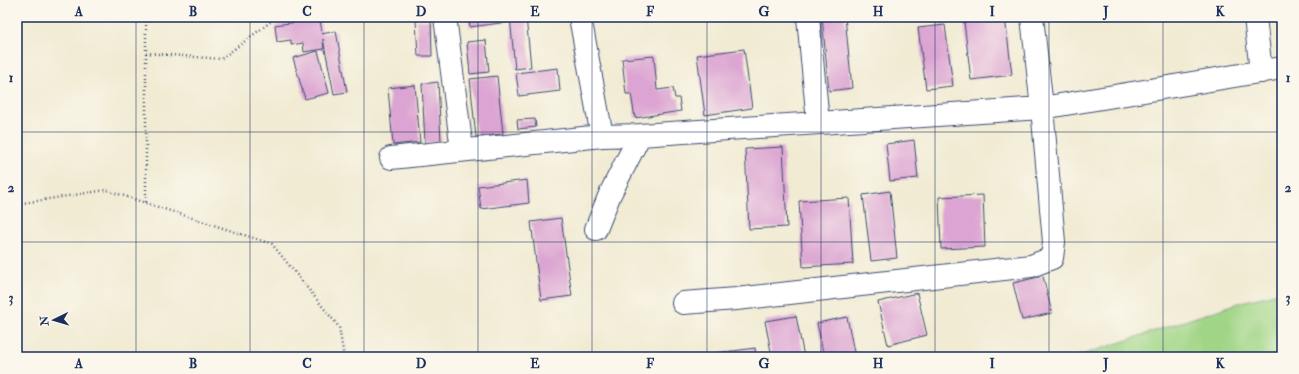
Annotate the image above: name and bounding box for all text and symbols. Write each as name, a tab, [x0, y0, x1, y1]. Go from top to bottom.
text: A	[74, 4, 84, 20]
text: B	[189, 4, 197, 20]
text: C	[302, 4, 312, 20]
text: D	[416, 4, 427, 20]
text: E	[530, 4, 540, 20]
text: F	[646, 4, 655, 20]
text: G	[759, 4, 770, 20]
text: H	[873, 4, 884, 20]
text: I	[989, 4, 995, 20]
text: J	[1102, 4, 1109, 21]
text: K	[1215, 4, 1225, 20]
text: 1	[9, 70, 14, 86]
text: 1	[1286, 70, 1291, 86]
text: 2	[8, 180, 15, 196]
text: 2	[1285, 180, 1292, 196]
text: 3	[9, 290, 14, 306]
text: 3	[1286, 290, 1291, 306]
north arrow	[34, 300, 74, 340]
text: N	[38, 314, 52, 327]
text: A	[74, 356, 84, 372]
text: B	[189, 356, 197, 372]
text: C	[302, 356, 312, 372]
text: D	[416, 356, 427, 372]
text: E	[530, 356, 540, 372]
text: F	[646, 356, 655, 372]
text: G	[759, 356, 770, 372]
text: H	[873, 356, 884, 372]
text: I	[989, 356, 995, 372]
text: J	[1102, 356, 1109, 373]
text: K	[1215, 356, 1225, 372]

